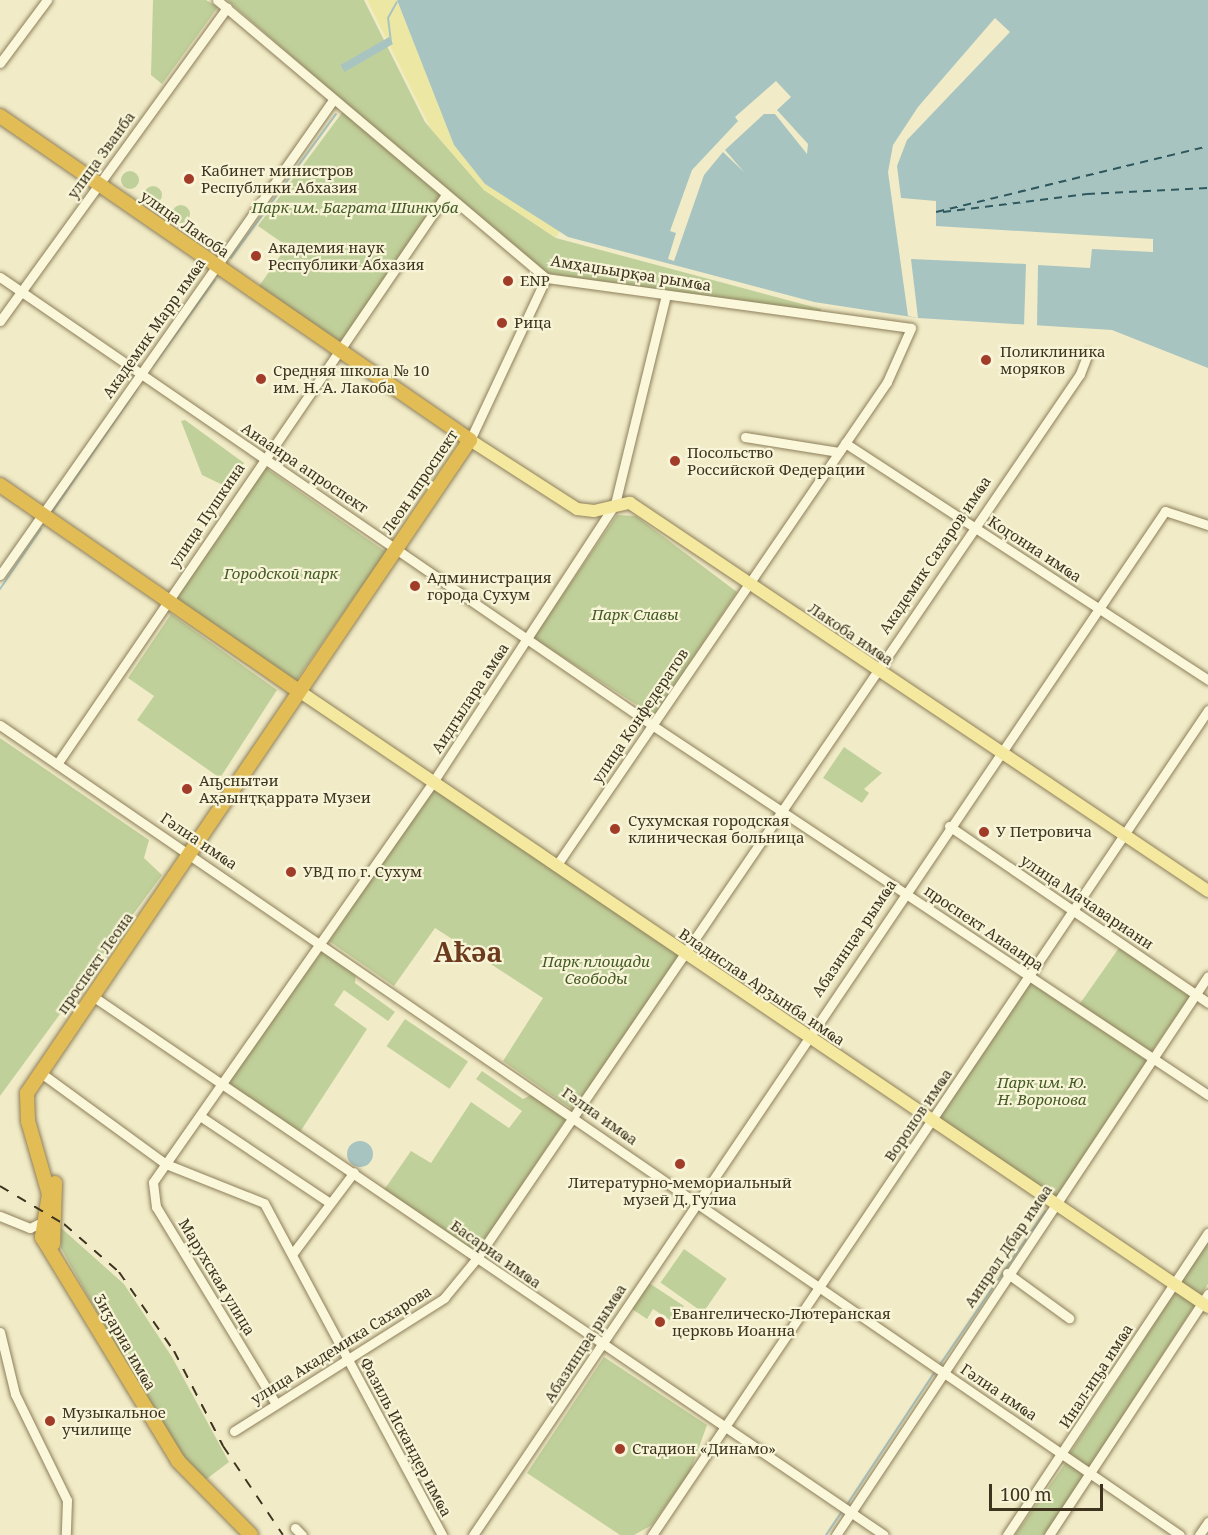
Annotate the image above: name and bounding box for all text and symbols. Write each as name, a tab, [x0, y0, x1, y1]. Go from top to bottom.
street label: улица Званба	[63, 108, 139, 202]
place label: Кабинет министров Республики Абхазия	[201, 161, 357, 196]
marker: Кабинет министров Республики Абхазия	[182, 172, 196, 186]
street label: улица Лакоба	[137, 187, 233, 261]
park label: Парк им. Баграта Шинкуба	[251, 199, 459, 217]
place label: Академия наук Республики Абхазия	[268, 238, 424, 273]
marker: Академия наук Республики Абхазия	[249, 249, 263, 263]
street label: Амҳаџьырқәа рымҩа	[549, 251, 713, 295]
street label: Академик Марр имҩа	[99, 255, 209, 401]
place label: ENP	[520, 272, 550, 290]
marker: ENP	[501, 274, 515, 288]
place label: Рица	[514, 314, 552, 332]
marker: Рица	[495, 316, 509, 330]
place label: Поликлиника моряков	[1000, 342, 1106, 377]
marker: Поликлиника моряков	[977, 351, 995, 369]
place label: Средняя школа № 10 им. Н. А. Лакоба	[273, 361, 429, 396]
marker: Средняя школа № 10 им. Н. А. Лакоба	[254, 372, 268, 386]
street label: Аиааира апроспект	[238, 419, 372, 517]
street label: Леон ипроспект	[378, 426, 462, 538]
place label: Посольство Российской Федерации	[687, 443, 865, 478]
marker: Посольство Российской Федерации	[668, 454, 682, 468]
street label: улица Пушкина	[165, 459, 249, 571]
street label: Академик Сахаров имҩа	[875, 473, 995, 637]
street label: Коӷониа имҩа	[985, 512, 1085, 586]
park label: Городской парк	[224, 565, 338, 583]
place label: Администрация города Сухум	[427, 568, 551, 603]
marker: Администрация города Сухум	[408, 579, 422, 593]
street label: Лакоба имҩа	[805, 599, 897, 669]
park label: Парк Славы	[591, 606, 679, 624]
street label: Аидгылара амҩа	[428, 639, 512, 757]
street label: улица Конфедератов	[588, 645, 692, 787]
place label: Аҧснытәи Аҳәынҭқарратә Музеи	[199, 771, 371, 806]
marker: Аҧснытәи Аҳәынҭқарратә Музеи	[180, 782, 194, 796]
street label: Гәлиа имҩа	[157, 809, 241, 873]
place label: Сухумская городская клиническая больница	[628, 811, 804, 846]
marker: Сухумская городская клиническая больница	[606, 820, 624, 838]
place label: У Петровича	[996, 823, 1092, 841]
marker: У Петровича	[977, 825, 991, 839]
street label: улица Мачавариани	[1017, 851, 1157, 953]
place label: УВД по г. Сухум	[303, 863, 422, 881]
marker: УВД по г. Сухум	[284, 865, 298, 879]
street label: Абазинцәа рымҩа	[808, 876, 900, 1000]
street label: проспект Аиааира	[921, 881, 1047, 975]
street label: проспект Леона	[53, 909, 137, 1017]
street label: Владислав Арӡынба имҩа	[676, 925, 848, 1049]
district label: Аҟəа	[433, 936, 503, 968]
park label: Парк площади Свободы	[542, 952, 650, 987]
street label: Воронов имҩа	[880, 1065, 956, 1165]
park label: Парк им. Ю. Н. Воронова	[997, 1073, 1087, 1108]
street label: Гәлиа имҩа	[559, 1083, 641, 1149]
marker: Литературно-мемориальный музей Д. Гулиа	[673, 1157, 687, 1171]
place label: Литературно-мемориальный музей Д. Гулиа	[568, 1173, 792, 1208]
street label: Аинрал Дбар имҩа	[960, 1181, 1056, 1311]
street label: Марухская улица	[175, 1215, 259, 1339]
street label: Басариа имҩа	[447, 1216, 545, 1292]
street label: Абазинцәа рымҩа	[540, 1280, 630, 1406]
street label: улица Академика Сахарова	[247, 1282, 435, 1408]
street label: Ӡиӡариа имҩа	[90, 1291, 160, 1393]
place label: Евангелическо-Лютеранская церковь Иоанна	[672, 1304, 891, 1339]
marker: Евангелическо-Лютеранская церковь Иоанна	[653, 1315, 667, 1329]
street label: Инал-иҧа имҩа	[1056, 1320, 1136, 1432]
street label: Фазиль Искандер имҩа	[356, 1354, 456, 1520]
street label: Гәлиа имҩа	[957, 1360, 1041, 1424]
place label: Музыкальное училище	[62, 1403, 166, 1438]
marker: Музыкальное училище	[43, 1414, 57, 1428]
place label: Cтадион «Динамо»	[632, 1440, 776, 1458]
marker: Cтадион «Динамо»	[613, 1442, 627, 1456]
scale bar	[992, 1472, 1106, 1510]
text: 100 m	[1000, 1482, 1052, 1506]

